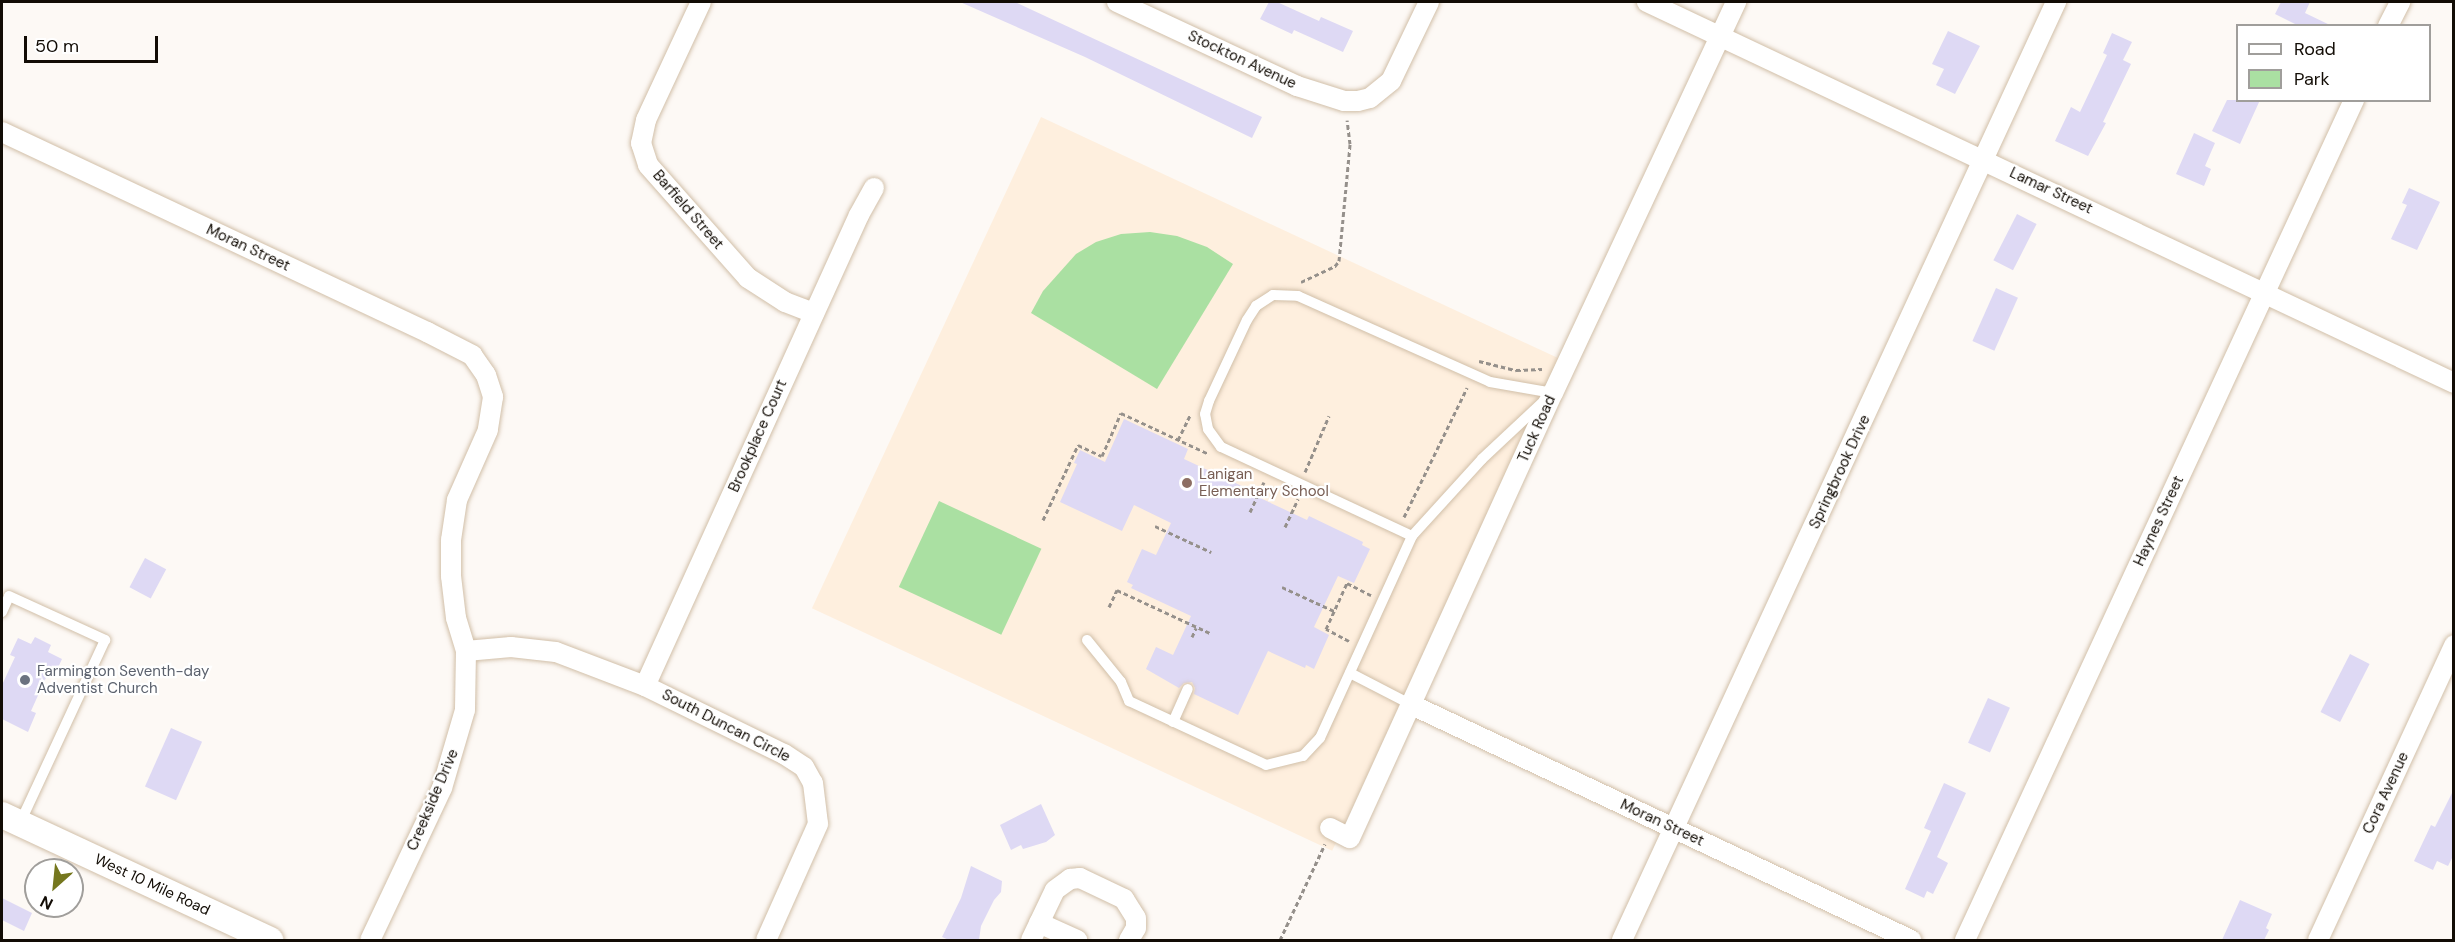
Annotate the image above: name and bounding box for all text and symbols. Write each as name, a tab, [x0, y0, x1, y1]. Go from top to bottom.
scale bar	[27, 24, 160, 62]
legend	[2236, 24, 2431, 102]
street label: Stockton Avenue	[1185, 27, 1299, 93]
text: 50 m	[35, 34, 79, 58]
text: Road	[2294, 37, 2336, 61]
text: Park	[2294, 67, 2330, 91]
street label: Lamar Street	[2007, 164, 2095, 218]
street label: Barfield Street	[649, 167, 727, 253]
street label: Moran Street	[203, 221, 293, 275]
street label: Brookplace Court	[725, 377, 791, 495]
street label: Tuck Road	[1514, 393, 1560, 465]
street label: Springbrook Drive	[1806, 412, 1874, 532]
place label: Lanigan Elementary School	[1199, 465, 1329, 500]
street label: Haynes Street	[2130, 473, 2188, 569]
marker: Lanigan Elementary School	[1180, 476, 1194, 490]
place label: Farmington Seventh-day Adventist Church	[37, 662, 209, 697]
marker: Farmington Seventh-day Adventist Church	[18, 673, 32, 687]
street label: South Duncan Circle	[659, 686, 793, 766]
street label: Creekside Drive	[403, 746, 463, 854]
street label: Cora Avenue	[2359, 749, 2413, 837]
street label: Moran Street	[1617, 796, 1707, 850]
street label: West 10 Mile Road	[91, 850, 213, 920]
north arrow	[24, 858, 84, 918]
text: N	[37, 891, 56, 915]

